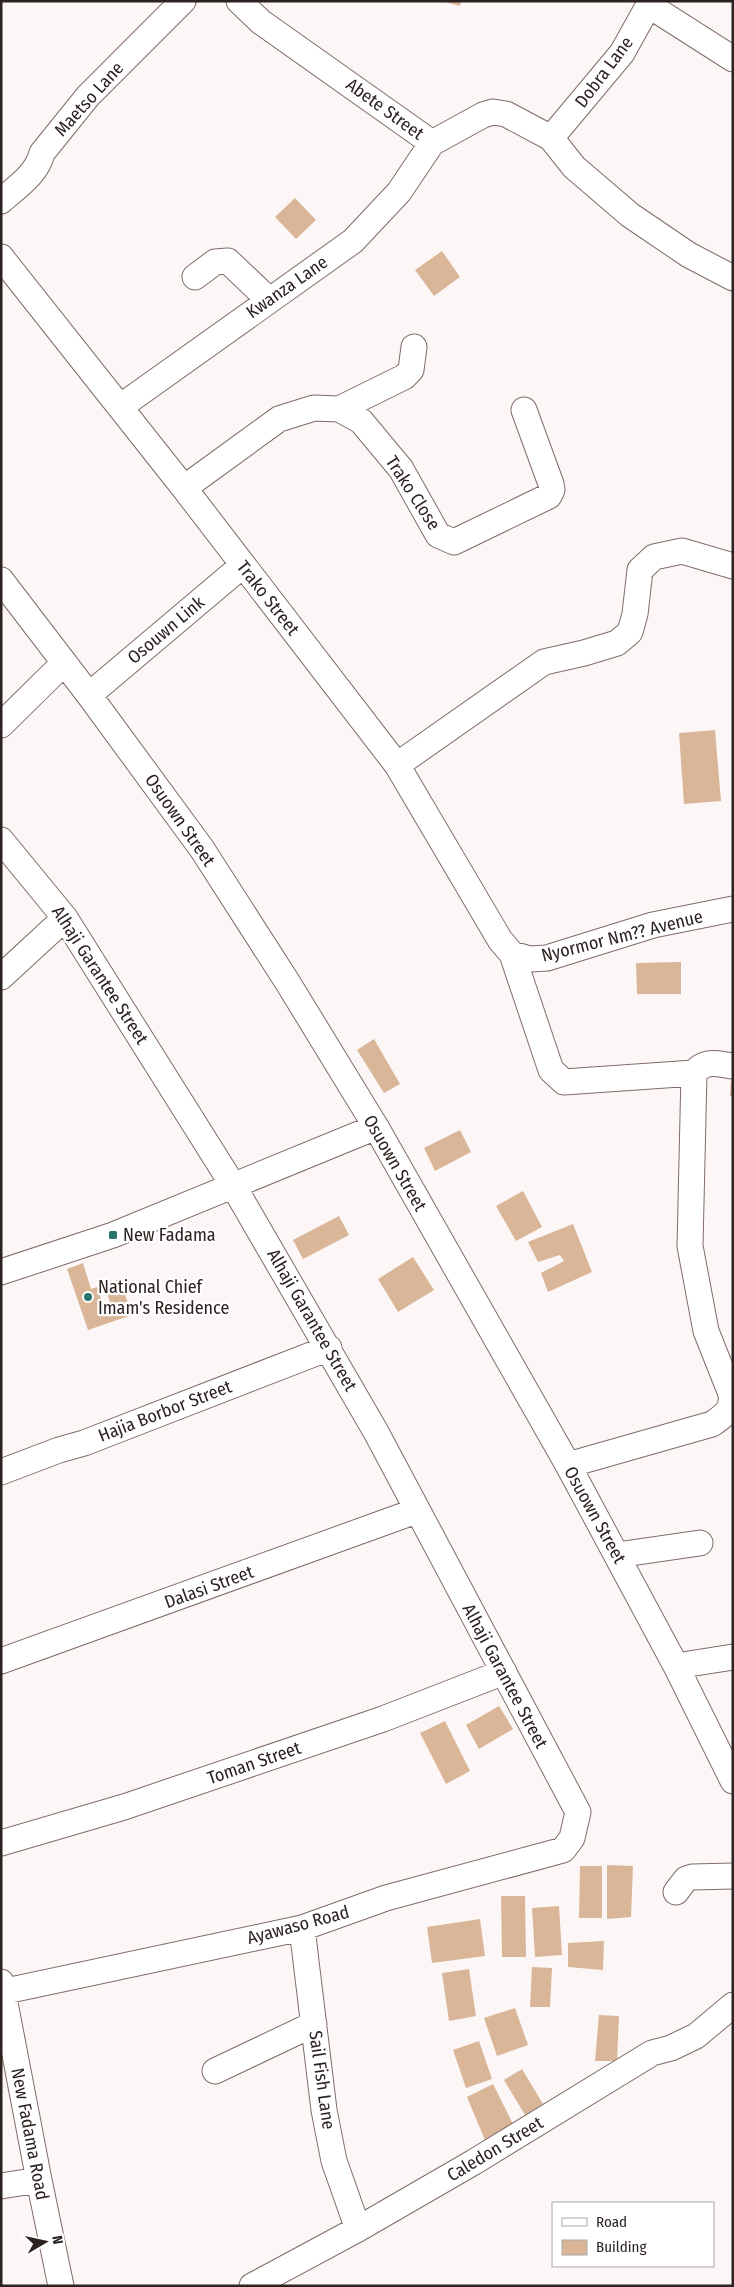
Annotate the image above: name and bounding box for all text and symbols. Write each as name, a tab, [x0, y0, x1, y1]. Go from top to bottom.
street label: Dobra Lane	[570, 32, 638, 112]
street label: Maetso Lane	[50, 57, 128, 141]
street label: Abete Street	[342, 73, 428, 145]
street label: Kwanza Lane	[242, 251, 332, 323]
street label: Trako Close	[381, 452, 445, 534]
street label: Trako Street	[232, 556, 304, 640]
street label: Osouwn Link	[123, 591, 209, 669]
street label: Osuown Street	[140, 770, 220, 870]
street label: Alhaji Garantee Street	[47, 902, 153, 1048]
street label: Nyormor Nm?? Avenue	[539, 905, 705, 967]
street label: Osuown Street	[359, 1111, 431, 1215]
place label: New Fadama	[123, 1224, 216, 1246]
marker: New Fadama	[107, 1229, 119, 1241]
street label: Alhaji Garantee Street	[262, 1245, 362, 1395]
place label: National Chief Imam's Residence	[98, 1276, 229, 1319]
marker: National Chief Imam's Residence	[82, 1291, 94, 1303]
street label: Hajia Borbor Street	[95, 1375, 235, 1447]
street label: Osuown Street	[559, 1463, 631, 1568]
street label: Dalasi Street	[162, 1561, 257, 1613]
street label: Alhaji Garantee Street	[458, 1600, 552, 1752]
street label: Toman Street	[204, 1737, 304, 1789]
street label: Ayawaso Road	[244, 1901, 352, 1949]
street label: Sail Fish Lane	[304, 2029, 340, 2131]
street label: New Fadama Road	[6, 2066, 54, 2202]
street label: Caledon Street	[443, 2112, 547, 2186]
legend	[552, 2202, 714, 2267]
text: Road	[596, 2213, 627, 2231]
north arrow	[20, 2217, 70, 2267]
text: N	[48, 2235, 66, 2246]
text: Building	[596, 2238, 647, 2256]

